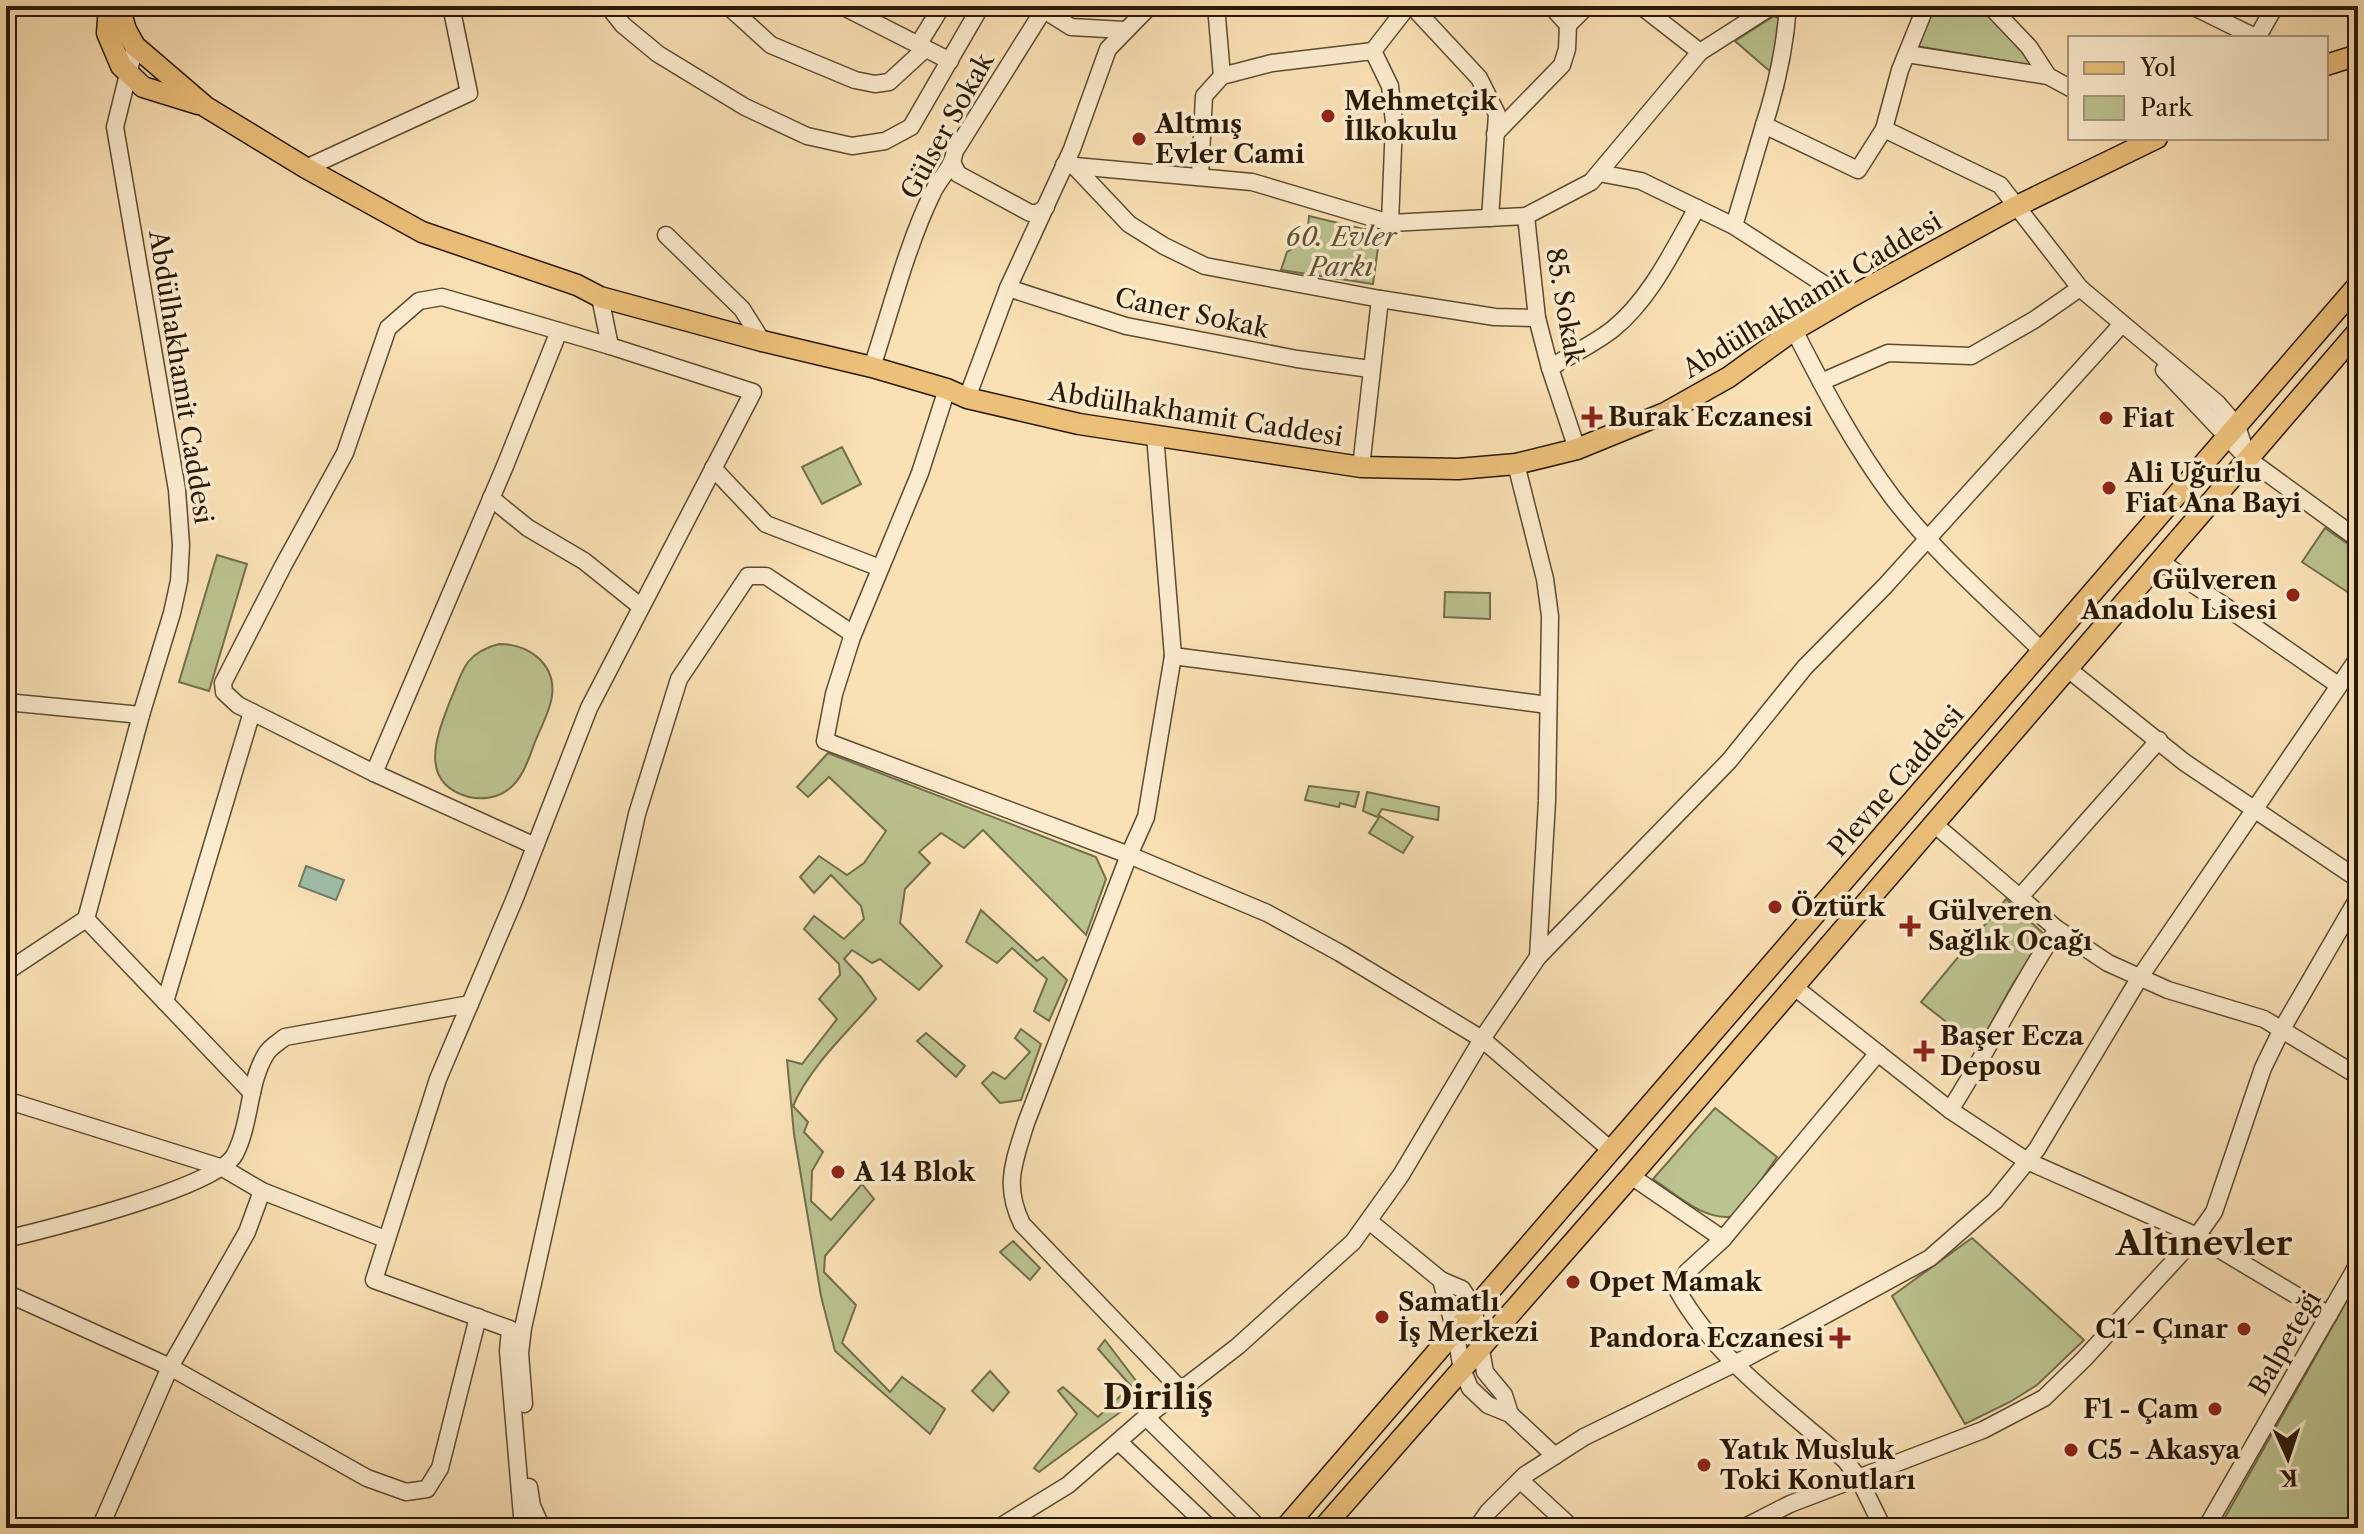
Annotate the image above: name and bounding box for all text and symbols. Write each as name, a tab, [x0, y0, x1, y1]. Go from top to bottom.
legend	[2068, 36, 2328, 140]
street label: Gülser Sokak	[894, 46, 1001, 205]
text: Yol	[2139, 53, 2176, 82]
place label: Mehmetçik İlkokulu	[1344, 85, 1498, 147]
text: Park	[2140, 93, 2193, 122]
marker: Mehmetçik İlkokulu	[1319, 107, 1337, 125]
place label: Altmış Evler Cami	[1154, 108, 1304, 170]
marker: Altmış Evler Cami	[1130, 130, 1148, 148]
street label: Abdülhakhamit Caddesi	[1676, 205, 1947, 386]
park label: 60. Evler Parkı	[1285, 221, 1399, 283]
street label: Abdülhakhamit Caddesi	[142, 227, 220, 526]
street label: 85. Sokak	[1539, 245, 1591, 368]
street label: Caner Sokak	[1112, 281, 1273, 345]
street label: Abdülhakhamit Caddesi	[1046, 375, 1345, 453]
place label: Burak Eczanesi	[1608, 401, 1813, 433]
place label: Fiat	[2122, 402, 2175, 434]
marker: Burak Eczanesi	[1583, 408, 1601, 426]
marker: Fiat	[2097, 409, 2115, 427]
place label: Ali Uğurlu Fiat Ana Bayi	[2124, 457, 2301, 519]
marker: Ali Uğurlu Fiat Ana Bayi	[2100, 479, 2118, 497]
place label: Gülveren Anadolu Lisesi	[2080, 564, 2277, 626]
marker: Gülveren Anadolu Lisesi	[2284, 586, 2302, 604]
street label: Plevne Caddesi	[1822, 699, 1970, 863]
place label: Öztürk	[1791, 890, 1886, 923]
place label: Gülveren Sağlık Ocağı	[1928, 895, 2092, 957]
marker: Öztürk	[1766, 898, 1784, 916]
marker: Gülveren Sağlık Ocağı	[1899, 915, 1921, 937]
place label: Başer Ecza Deposu	[1940, 1020, 2085, 1082]
marker: Başer Ecza Deposu	[1915, 1042, 1933, 1060]
place label: A 14 Blok	[853, 1156, 976, 1188]
marker: A 14 Blok	[829, 1163, 847, 1181]
district label: Altınevler	[2115, 1222, 2293, 1264]
place label: Opet Mamak	[1589, 1266, 1763, 1298]
marker: Opet Mamak	[1564, 1273, 1582, 1291]
street label: Balpeteği	[2242, 1285, 2328, 1401]
place label: Samatlı İş Merkezi	[1398, 1286, 1539, 1348]
marker: Samatlı İş Merkezi	[1373, 1308, 1391, 1326]
place label: C1 - Çınar	[2095, 1313, 2228, 1345]
marker: C1 - Çınar	[2235, 1320, 2253, 1338]
place label: Pandora Eczanesi	[1589, 1322, 1824, 1354]
marker: Pandora Eczanesi	[1831, 1329, 1849, 1347]
district label: Diriliş	[1103, 1376, 1213, 1418]
place label: F1 - Çam	[2083, 1393, 2199, 1425]
marker: F1 - Çam	[2206, 1400, 2224, 1418]
north arrow	[2248, 1418, 2328, 1498]
place label: Yatık Musluk Toki Konutları	[1719, 1434, 1915, 1496]
place label: C5 - Akasya	[2087, 1434, 2241, 1466]
marker: C5 - Akasya	[2062, 1441, 2080, 1459]
marker: Yatık Musluk Toki Konutları	[1695, 1456, 1713, 1474]
text: K	[2278, 1464, 2299, 1491]

